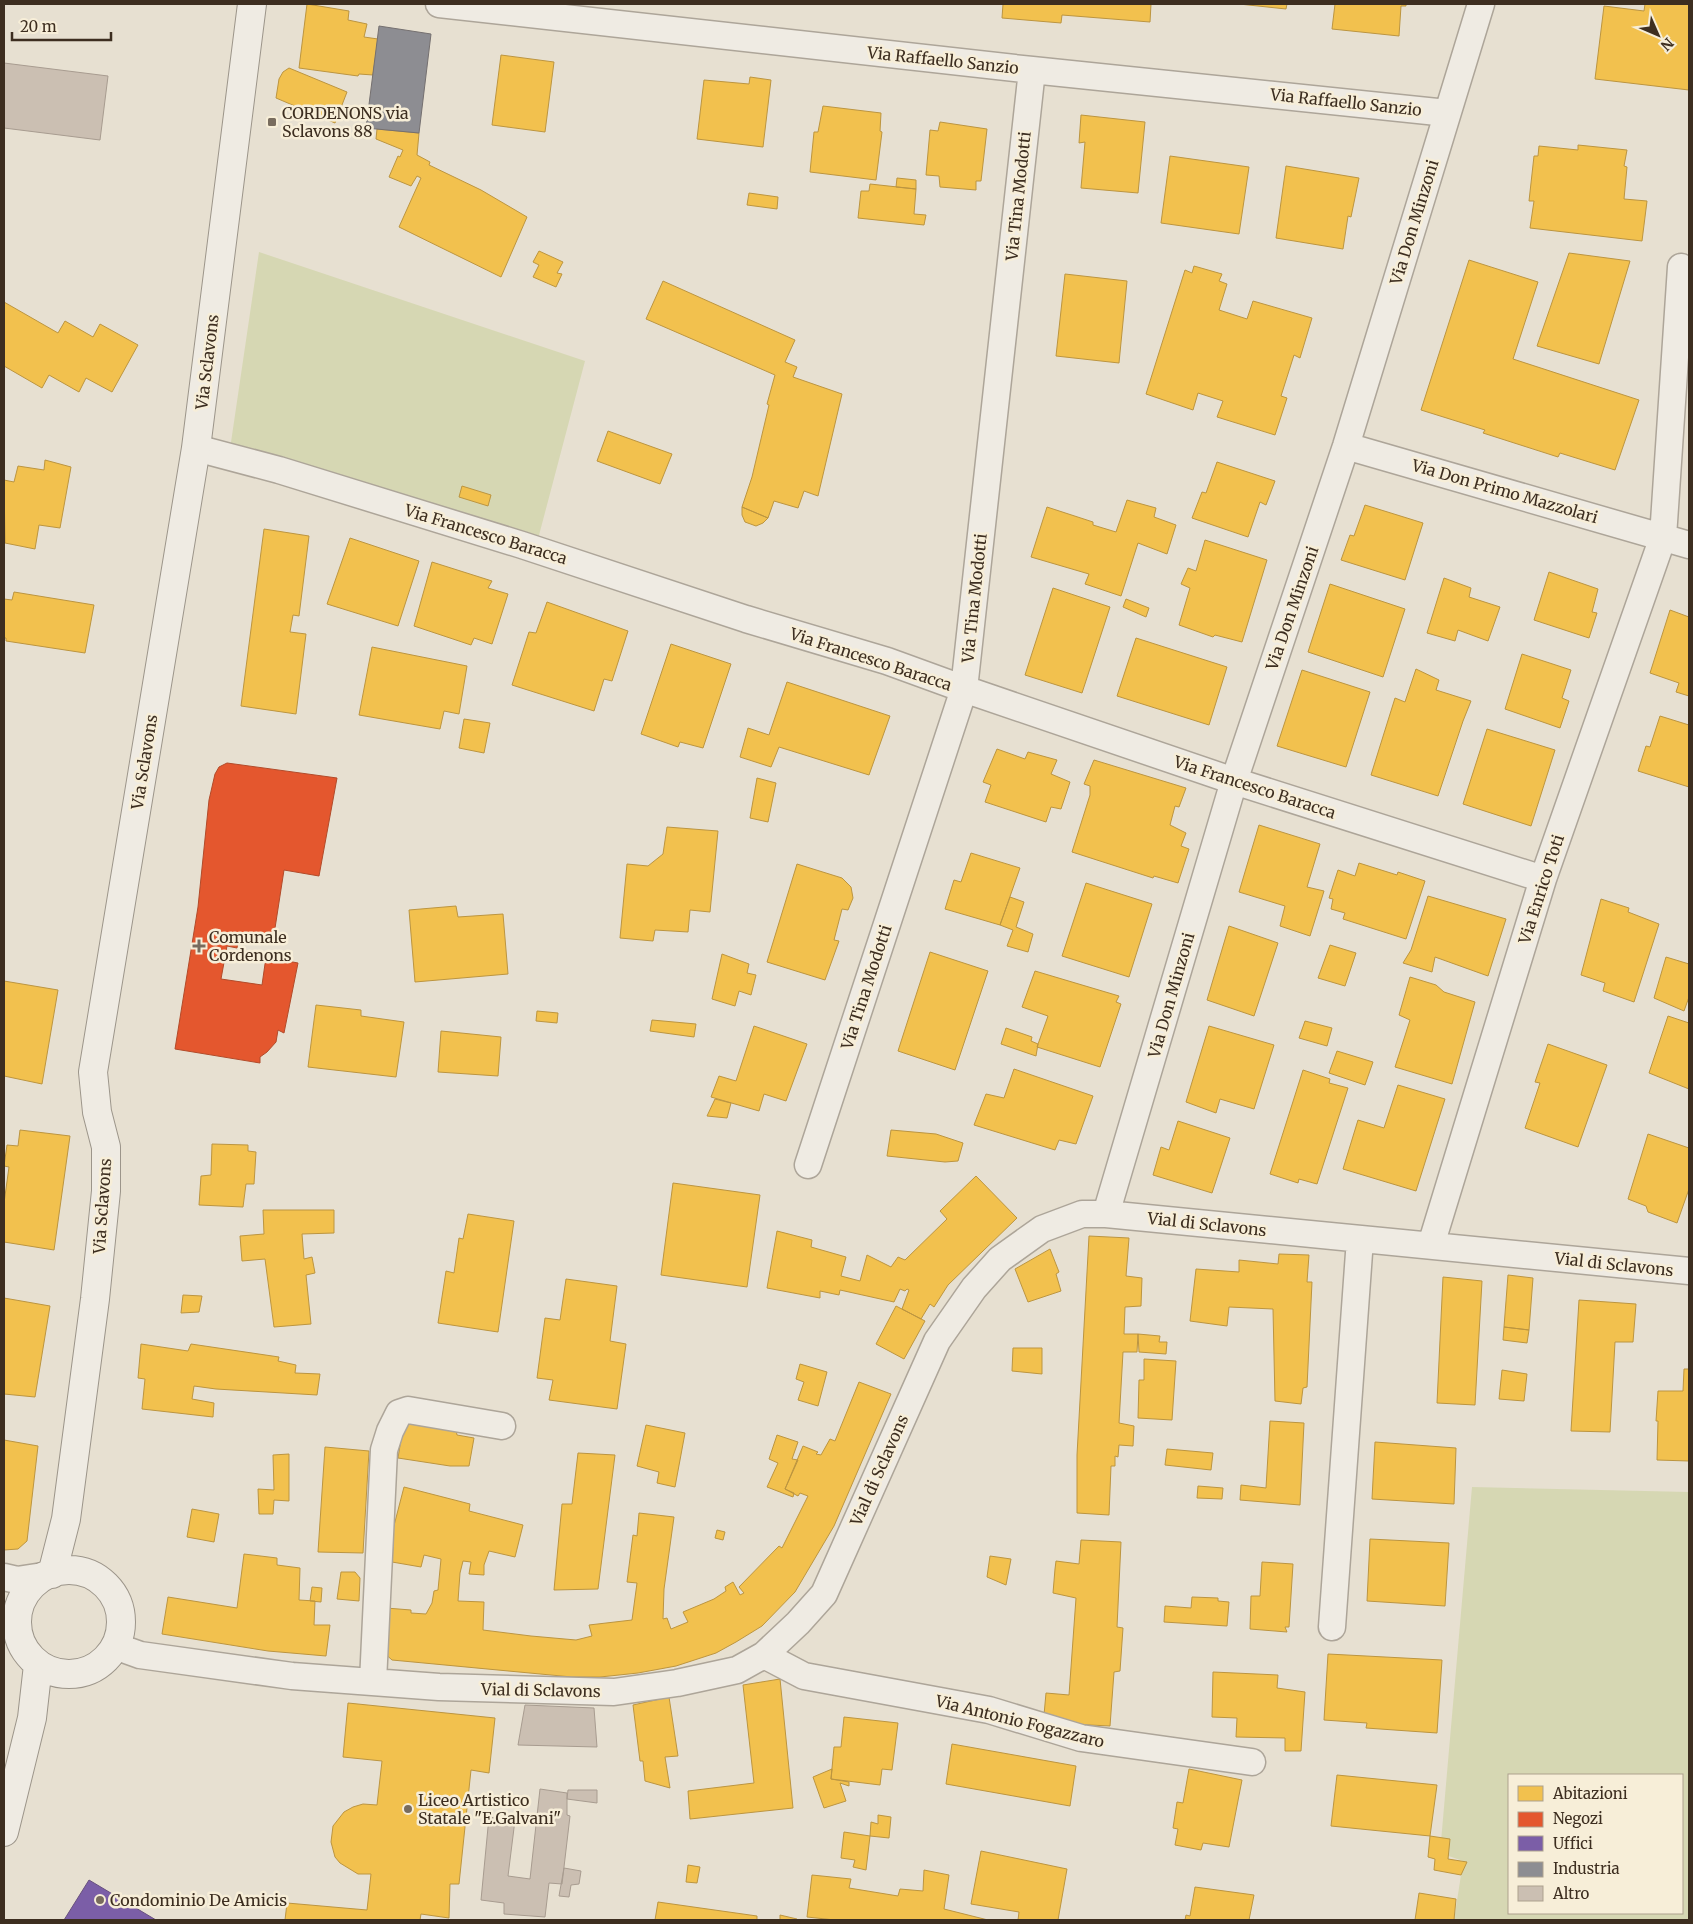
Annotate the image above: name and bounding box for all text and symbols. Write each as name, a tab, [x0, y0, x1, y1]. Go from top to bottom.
scale bar	[12, 10, 111, 42]
north arrow	[1633, 10, 1683, 60]
text: 20 m	[20, 17, 57, 36]
text: N	[1657, 34, 1677, 54]
street label: Via Raffaello Sanzio	[865, 42, 1020, 78]
street label: Via Raffaello Sanzio	[1268, 84, 1423, 120]
place label: CORDENONS via Sclavons 88	[282, 103, 409, 141]
marker: CORDENONS via Sclavons 88	[266, 116, 278, 128]
street label: Via Tina Modotti	[1001, 130, 1035, 263]
street label: Via Don Minzoni	[1385, 157, 1442, 288]
street label: Via Sclavons	[191, 313, 223, 412]
street label: Via Don Primo Mazzolari	[1409, 455, 1600, 527]
street label: Via Francesco Baracca	[401, 499, 570, 568]
street label: Via Tina Modotti	[957, 532, 991, 665]
street label: Via Don Minzoni	[1261, 544, 1323, 673]
street label: Via Francesco Baracca	[787, 623, 955, 695]
street label: Via Sclavons	[126, 713, 161, 812]
street label: Via Francesco Baracca	[1171, 751, 1339, 823]
street label: Via Enrico Toti	[1514, 832, 1568, 947]
street label: Via Tina Modotti	[836, 922, 896, 1053]
place label: Comunale Cordenons	[209, 927, 292, 965]
street label: Via Don Minzoni	[1143, 930, 1198, 1061]
marker: Comunale Cordenons	[193, 940, 205, 952]
street label: Via Sclavons	[89, 1157, 115, 1255]
street label: Vial di Sclavons	[1145, 1208, 1268, 1240]
street label: Vial di Sclavons	[1552, 1248, 1675, 1280]
street label: Vial di Sclavons	[845, 1411, 913, 1530]
street label: Vial di Sclavons	[480, 1679, 601, 1701]
street label: Via Antonio Fogazzaro	[933, 1690, 1106, 1752]
legend	[1508, 1774, 1683, 1914]
text: Abitazioni	[1552, 1784, 1628, 1803]
place label: Liceo Artistico Statale "E.Galvani"	[418, 1790, 561, 1828]
marker: Liceo Artistico Statale "E.Galvani"	[402, 1803, 414, 1815]
text: Negozi	[1553, 1809, 1603, 1828]
text: Uffici	[1553, 1834, 1593, 1853]
text: Industria	[1553, 1859, 1620, 1878]
text: Altro	[1552, 1884, 1589, 1903]
place label: Condominio De Amicis	[110, 1890, 287, 1910]
marker: Condominio De Amicis	[94, 1894, 106, 1906]

